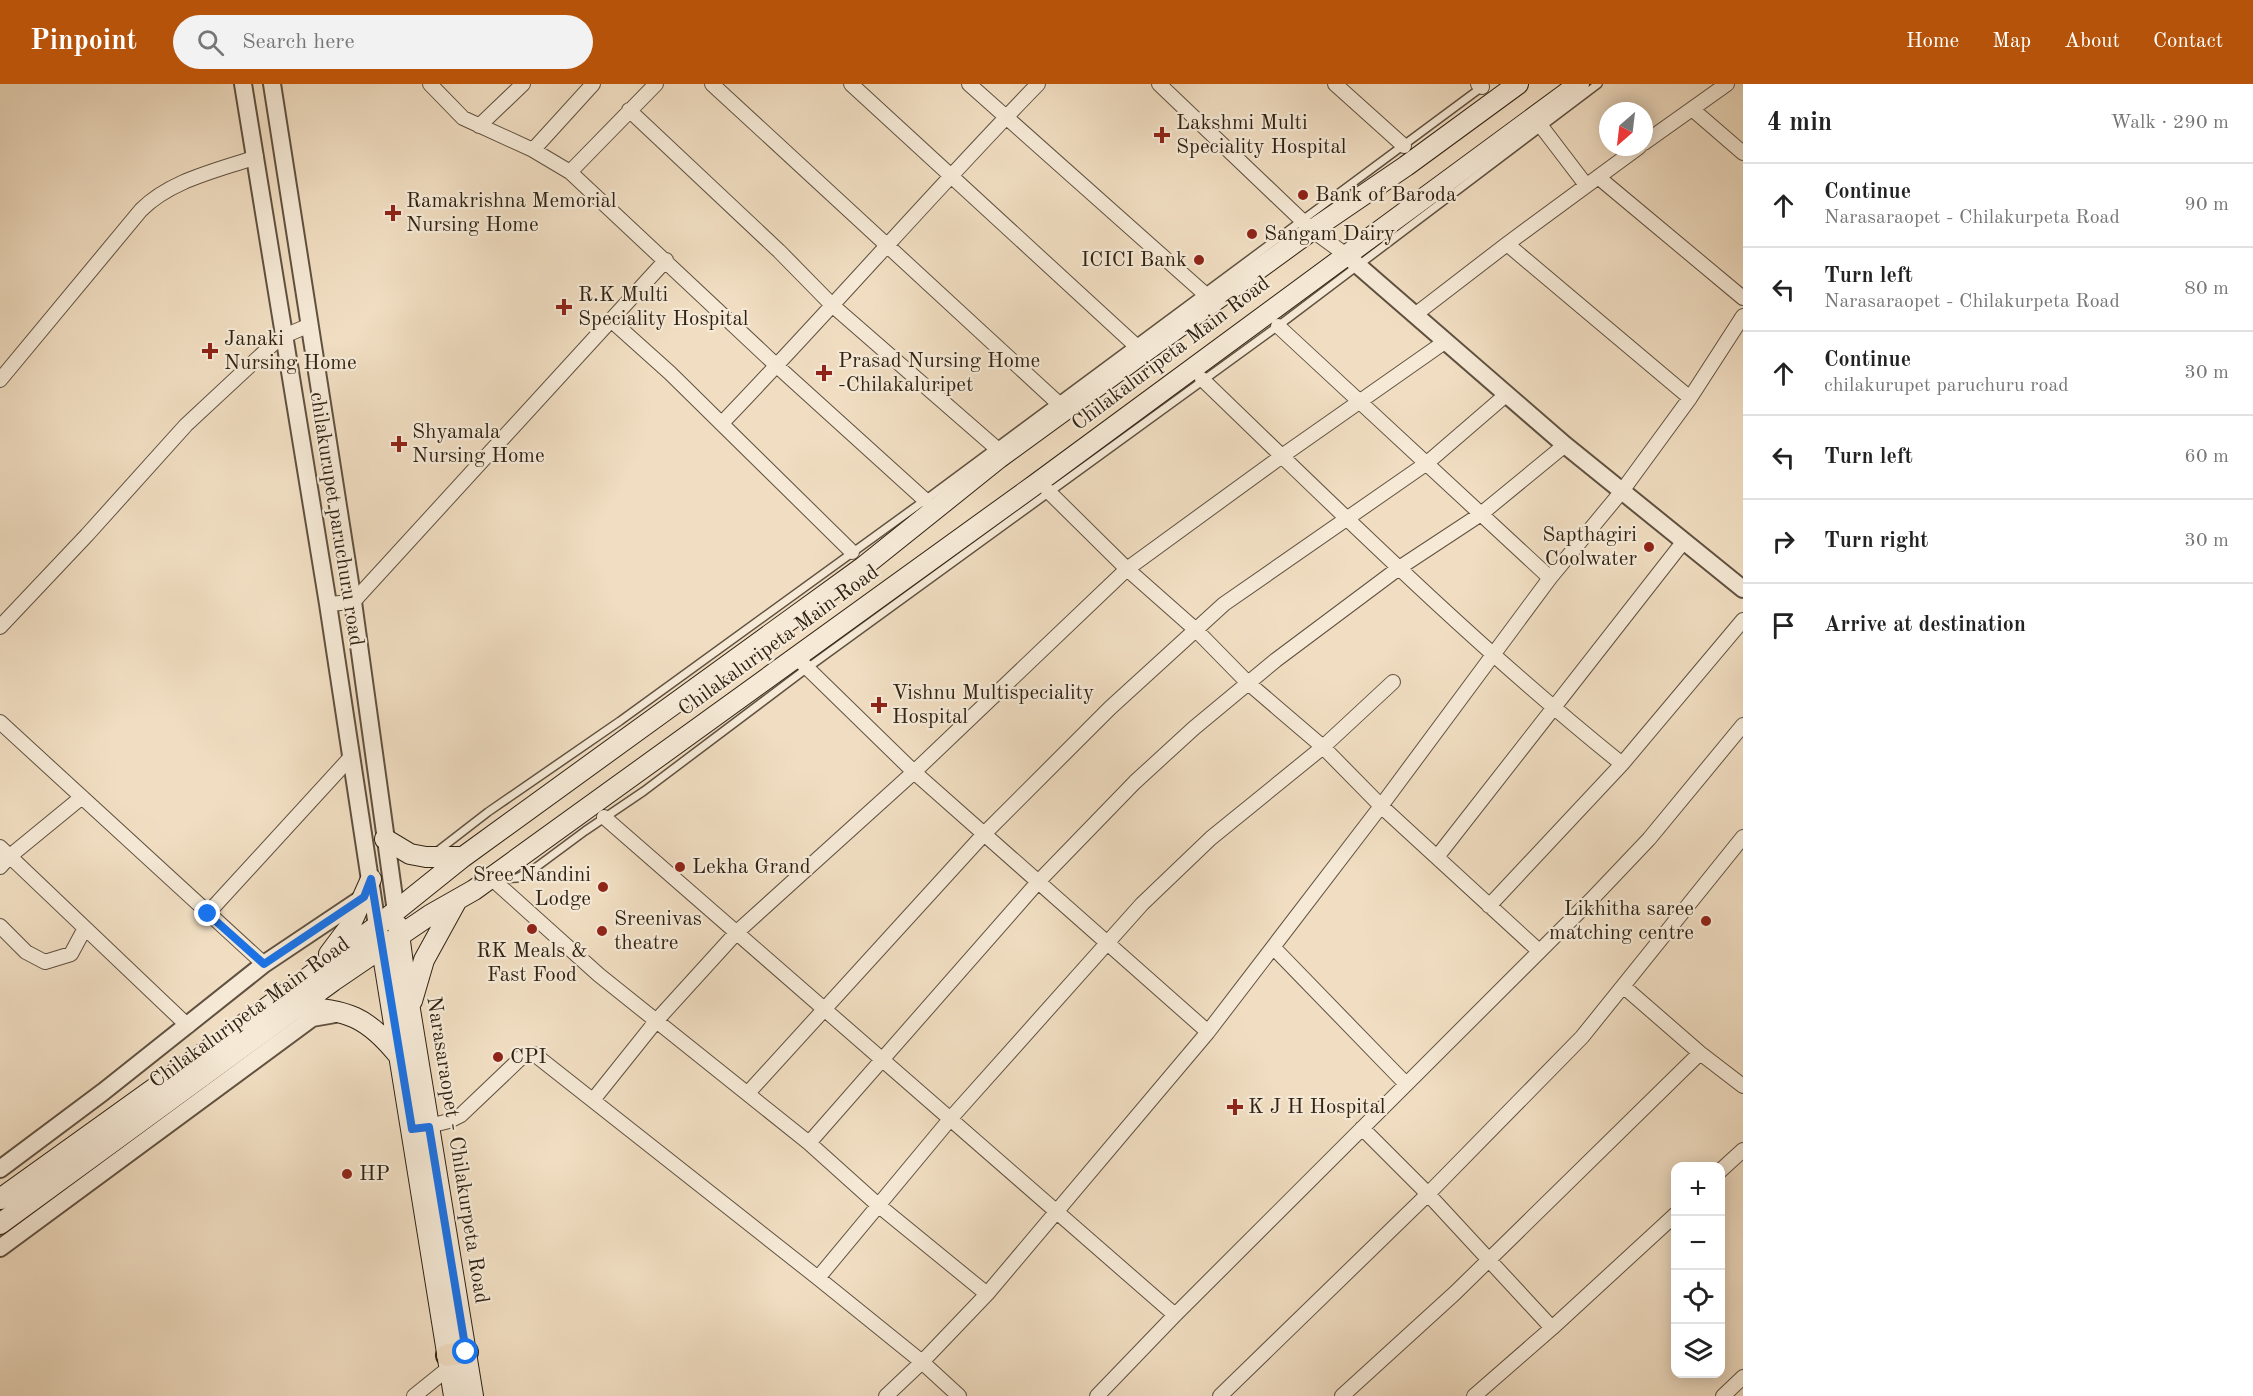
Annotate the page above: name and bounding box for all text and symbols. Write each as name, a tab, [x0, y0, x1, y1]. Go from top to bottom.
search box	[173, 15, 593, 69]
icon: search	[194, 26, 227, 59]
text: Pinpoint	[30, 28, 137, 56]
text: Search here	[242, 31, 355, 53]
text: Home	[1906, 31, 1959, 52]
text: Map	[1992, 31, 2031, 52]
text: About	[2064, 31, 2120, 52]
text: Contact	[2153, 31, 2223, 52]
north arrow	[1599, 102, 1653, 156]
text: 4 min	[1767, 110, 1832, 136]
place label: Lakshmi Multi Speciality Hospital	[1176, 113, 1347, 158]
text: Walk · 290 m	[2110, 113, 2229, 133]
marker: Lakshmi Multi Speciality Hospital	[1153, 126, 1171, 144]
text: Continue	[1824, 181, 1911, 203]
place label: Bank of Baroda	[1315, 185, 1456, 206]
marker: Bank of Baroda	[1296, 188, 1310, 202]
icon: ahead	[1767, 189, 1800, 222]
place label: Ramakrishna Memorial Nursing Home	[406, 191, 617, 236]
text: 90 m	[2184, 195, 2229, 215]
marker: Ramakrishna Memorial Nursing Home	[384, 204, 402, 222]
text: Narasaraopet - Chilakurpeta Road	[1824, 208, 2120, 228]
place label: Sangam Dairy	[1264, 224, 1395, 245]
marker: Sangam Dairy	[1245, 227, 1259, 241]
place label: ICICI Bank	[1081, 250, 1187, 271]
marker: ICICI Bank	[1192, 253, 1206, 267]
text: Turn left	[1824, 265, 1913, 287]
street label: Chilakaluripeta Main Road	[1068, 273, 1274, 435]
icon: left	[1767, 273, 1800, 306]
text: 80 m	[2184, 279, 2229, 299]
place label: R.K Multi Speciality Hospital	[578, 285, 749, 330]
text: Narasaraopet - Chilakurpeta Road	[1824, 292, 2120, 312]
marker: R.K Multi Speciality Hospital	[555, 298, 573, 316]
place label: Janaki Nursing Home	[224, 329, 357, 374]
marker: Janaki Nursing Home	[201, 342, 219, 360]
text: Continue	[1824, 349, 1911, 371]
place label: Prasad Nursing Home -Chilakaluripet	[838, 351, 1040, 396]
icon: ahead	[1767, 357, 1800, 390]
text: 30 m	[2184, 363, 2229, 383]
marker: Prasad Nursing Home -Chilakaluripet	[815, 364, 833, 382]
text: chilakurupet paruchuru road	[1824, 376, 2069, 396]
street label: chilakurupet paruchuru road	[306, 390, 366, 648]
place label: Shyamala Nursing Home	[412, 422, 545, 467]
marker: Shyamala Nursing Home	[390, 435, 408, 453]
icon: left	[1767, 441, 1800, 474]
text: Turn left	[1824, 446, 1913, 468]
text: 60 m	[2184, 447, 2229, 467]
place label: Sapthagiri Coolwater	[1542, 525, 1637, 570]
icon: right	[1767, 525, 1800, 558]
text: Turn right	[1824, 530, 1928, 552]
text: 30 m	[2184, 531, 2229, 551]
marker: Sapthagiri Coolwater	[1642, 540, 1656, 554]
street label: Chilakaluripeta Main Road	[675, 562, 883, 720]
icon: arrive	[1767, 609, 1800, 642]
text: Arrive at destination	[1824, 614, 2026, 636]
place label: Vishnu Multispeciality Hospital	[892, 683, 1094, 728]
marker: Vishnu Multispeciality Hospital	[870, 696, 888, 714]
place label: Lekha Grand	[692, 857, 811, 878]
marker: Lekha Grand	[673, 860, 687, 874]
place label: Sree Nandini Lodge	[473, 865, 591, 910]
marker: Sree Nandini Lodge	[596, 880, 610, 894]
place label: Likhitha saree matching centre	[1549, 899, 1694, 944]
route end	[194, 900, 220, 926]
place label: Sreenivas theatre	[614, 909, 702, 954]
marker: Likhitha saree matching centre	[1699, 914, 1713, 928]
marker: RK Meals & Fast Food	[525, 922, 539, 936]
marker: Sreenivas theatre	[595, 924, 609, 938]
street label: Chilakaluripeta Main Road	[146, 934, 354, 1092]
place label: RK Meals & Fast Food	[476, 941, 588, 986]
street label: Narasaraopet - Chilakurpeta Road	[422, 995, 492, 1305]
place label: CPI	[510, 1047, 547, 1068]
marker: CPI	[491, 1050, 505, 1064]
place label: K J H Hospital	[1248, 1097, 1386, 1118]
marker: K J H Hospital	[1226, 1098, 1244, 1116]
map controls	[1671, 1162, 1725, 1378]
button: +	[1671, 1162, 1725, 1216]
place label: HP	[359, 1164, 390, 1185]
marker: HP	[340, 1167, 354, 1181]
button: −	[1671, 1216, 1725, 1270]
button: locate	[1671, 1270, 1725, 1324]
button: layers	[1671, 1324, 1725, 1378]
route start	[452, 1338, 478, 1364]

